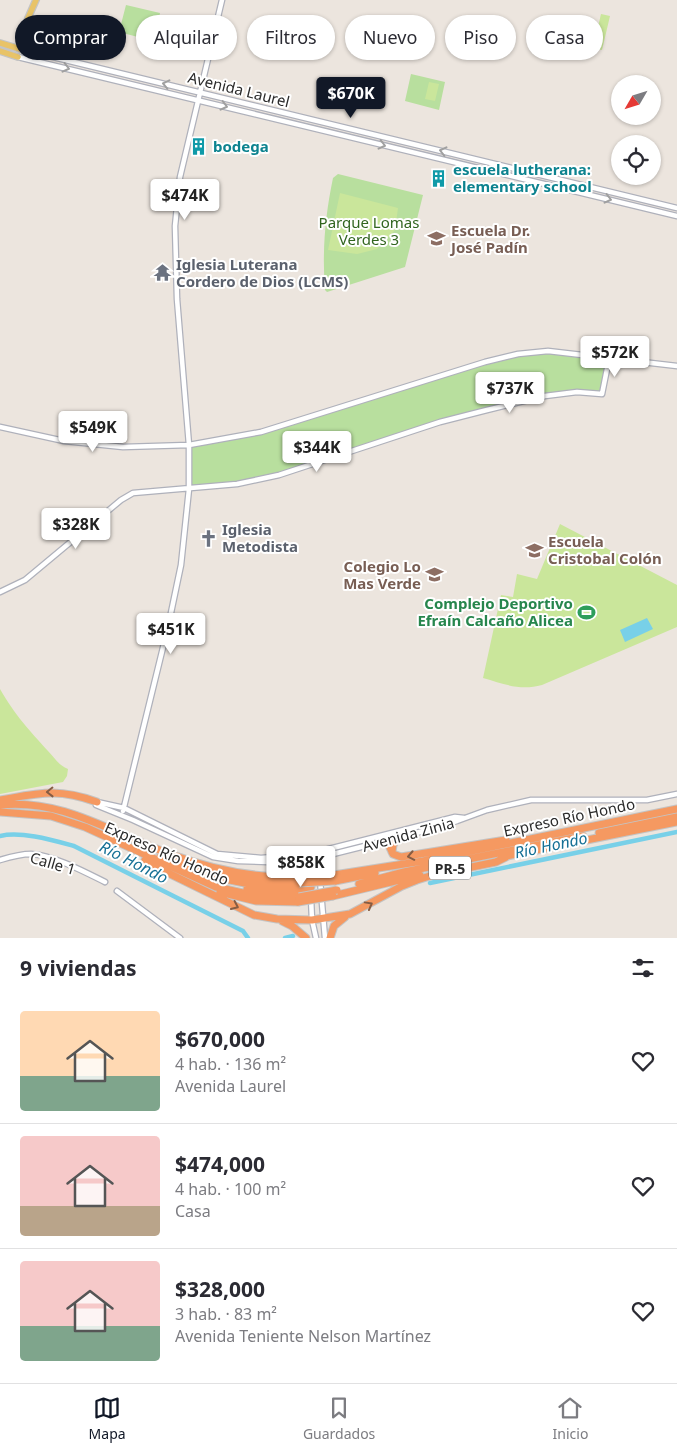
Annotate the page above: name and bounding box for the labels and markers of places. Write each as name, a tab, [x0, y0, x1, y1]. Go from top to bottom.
pin: $670K	[316, 76, 386, 119]
building icon: bodega	[189, 136, 209, 156]
place label: bodega	[213, 136, 269, 156]
place label: escuela lutherana: elementary school	[453, 159, 592, 196]
building icon: escuela lutherana: elementary school	[429, 168, 449, 188]
pin: $474K	[150, 178, 220, 221]
place label: Escuela Dr. José Padín	[449, 220, 530, 257]
school or university icon: Escuela Dr. José Padín	[427, 229, 447, 249]
place label: Iglesia Luterana Cordero de Dios (LCMS)	[176, 254, 348, 291]
temple icon: Iglesia Luterana Cordero de Dios (LCMS)	[152, 263, 172, 283]
pin: $572K	[580, 336, 650, 378]
pin: $737K	[475, 372, 545, 414]
pin: $549K	[58, 410, 128, 453]
pin: $344K	[282, 430, 352, 473]
pin: $328K	[41, 508, 111, 550]
place label: Iglesia Metodista	[222, 519, 298, 556]
church icon: Iglesia Metodista	[198, 528, 218, 548]
place label: Escuela Cristobal Colón	[548, 531, 662, 568]
school or university icon: Escuela Cristobal Colón	[524, 540, 544, 560]
place label: Colegio Lo Mas Verde	[343, 556, 421, 593]
school or university icon: Colegio Lo Mas Verde	[425, 565, 445, 585]
place label: Complejo Deportivo Efraín Calcaño Alicea	[417, 593, 573, 630]
sports icon: Complejo Deportivo Efraín Calcaño Alicea	[577, 602, 597, 622]
pin: $451K	[136, 612, 206, 655]
pin: $858K	[266, 846, 336, 888]

